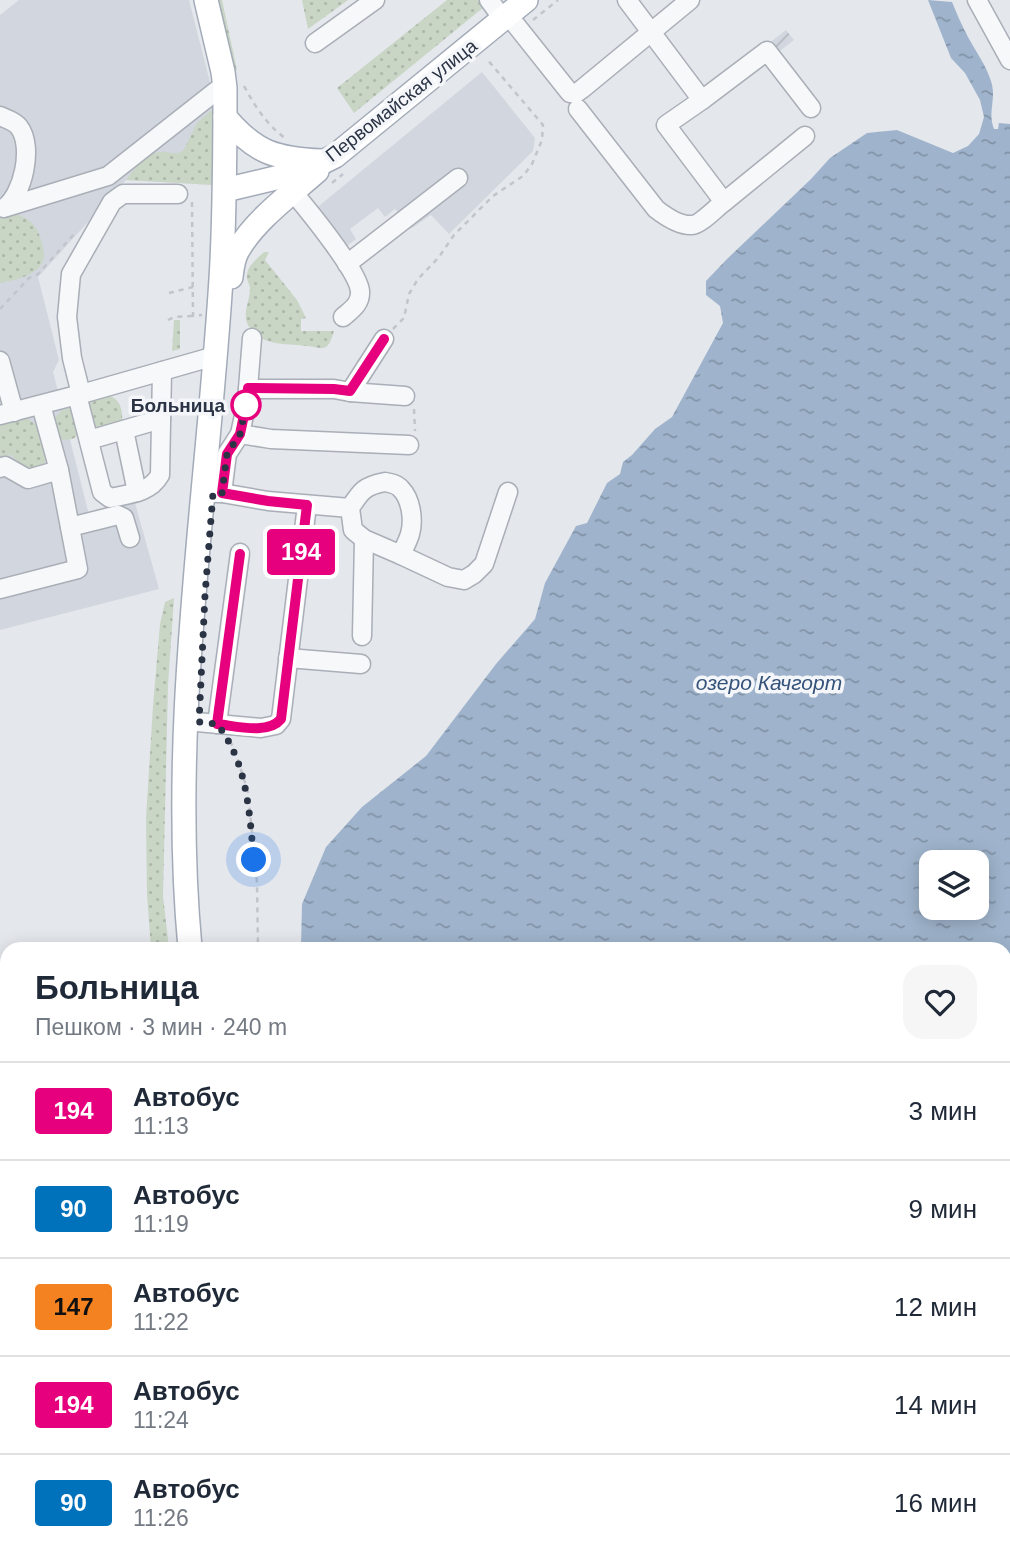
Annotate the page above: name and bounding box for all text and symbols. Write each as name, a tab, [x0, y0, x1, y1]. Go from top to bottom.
street label: Первомайская улица	[322, 35, 481, 166]
marker: Больница	[231, 390, 261, 420]
place label: Больница	[131, 395, 225, 416]
line badge: 194	[261, 529, 341, 575]
text: 194	[281, 538, 321, 565]
water label: озеро Качгорт	[696, 671, 842, 694]
your location	[236, 842, 271, 877]
map controls	[919, 850, 989, 920]
button: layers	[919, 850, 989, 920]
button: heart	[903, 965, 977, 1039]
text: Больница	[35, 969, 199, 1006]
text: Пешком · 3 мин · 240 m	[35, 1014, 287, 1040]
text: Автобус	[133, 1082, 240, 1112]
text: 3 мин	[909, 1096, 977, 1126]
text: 194	[53, 1097, 94, 1124]
text: 11:13	[133, 1113, 189, 1139]
text: Автобус	[133, 1180, 240, 1210]
text: 9 мин	[909, 1194, 977, 1224]
text: 90	[60, 1195, 87, 1222]
text: 11:19	[133, 1211, 189, 1237]
text: Автобус	[133, 1278, 240, 1308]
text: 12 мин	[894, 1292, 977, 1322]
text: 147	[53, 1293, 94, 1320]
text: 11:22	[133, 1309, 189, 1335]
text: Автобус	[133, 1376, 240, 1406]
text: 14 мин	[894, 1390, 977, 1420]
text: 194	[53, 1391, 94, 1418]
text: 11:24	[133, 1407, 189, 1433]
text: Автобус	[133, 1474, 240, 1504]
text: 16 мин	[894, 1488, 977, 1518]
text: 90	[60, 1489, 87, 1516]
text: 11:26	[133, 1505, 189, 1531]

